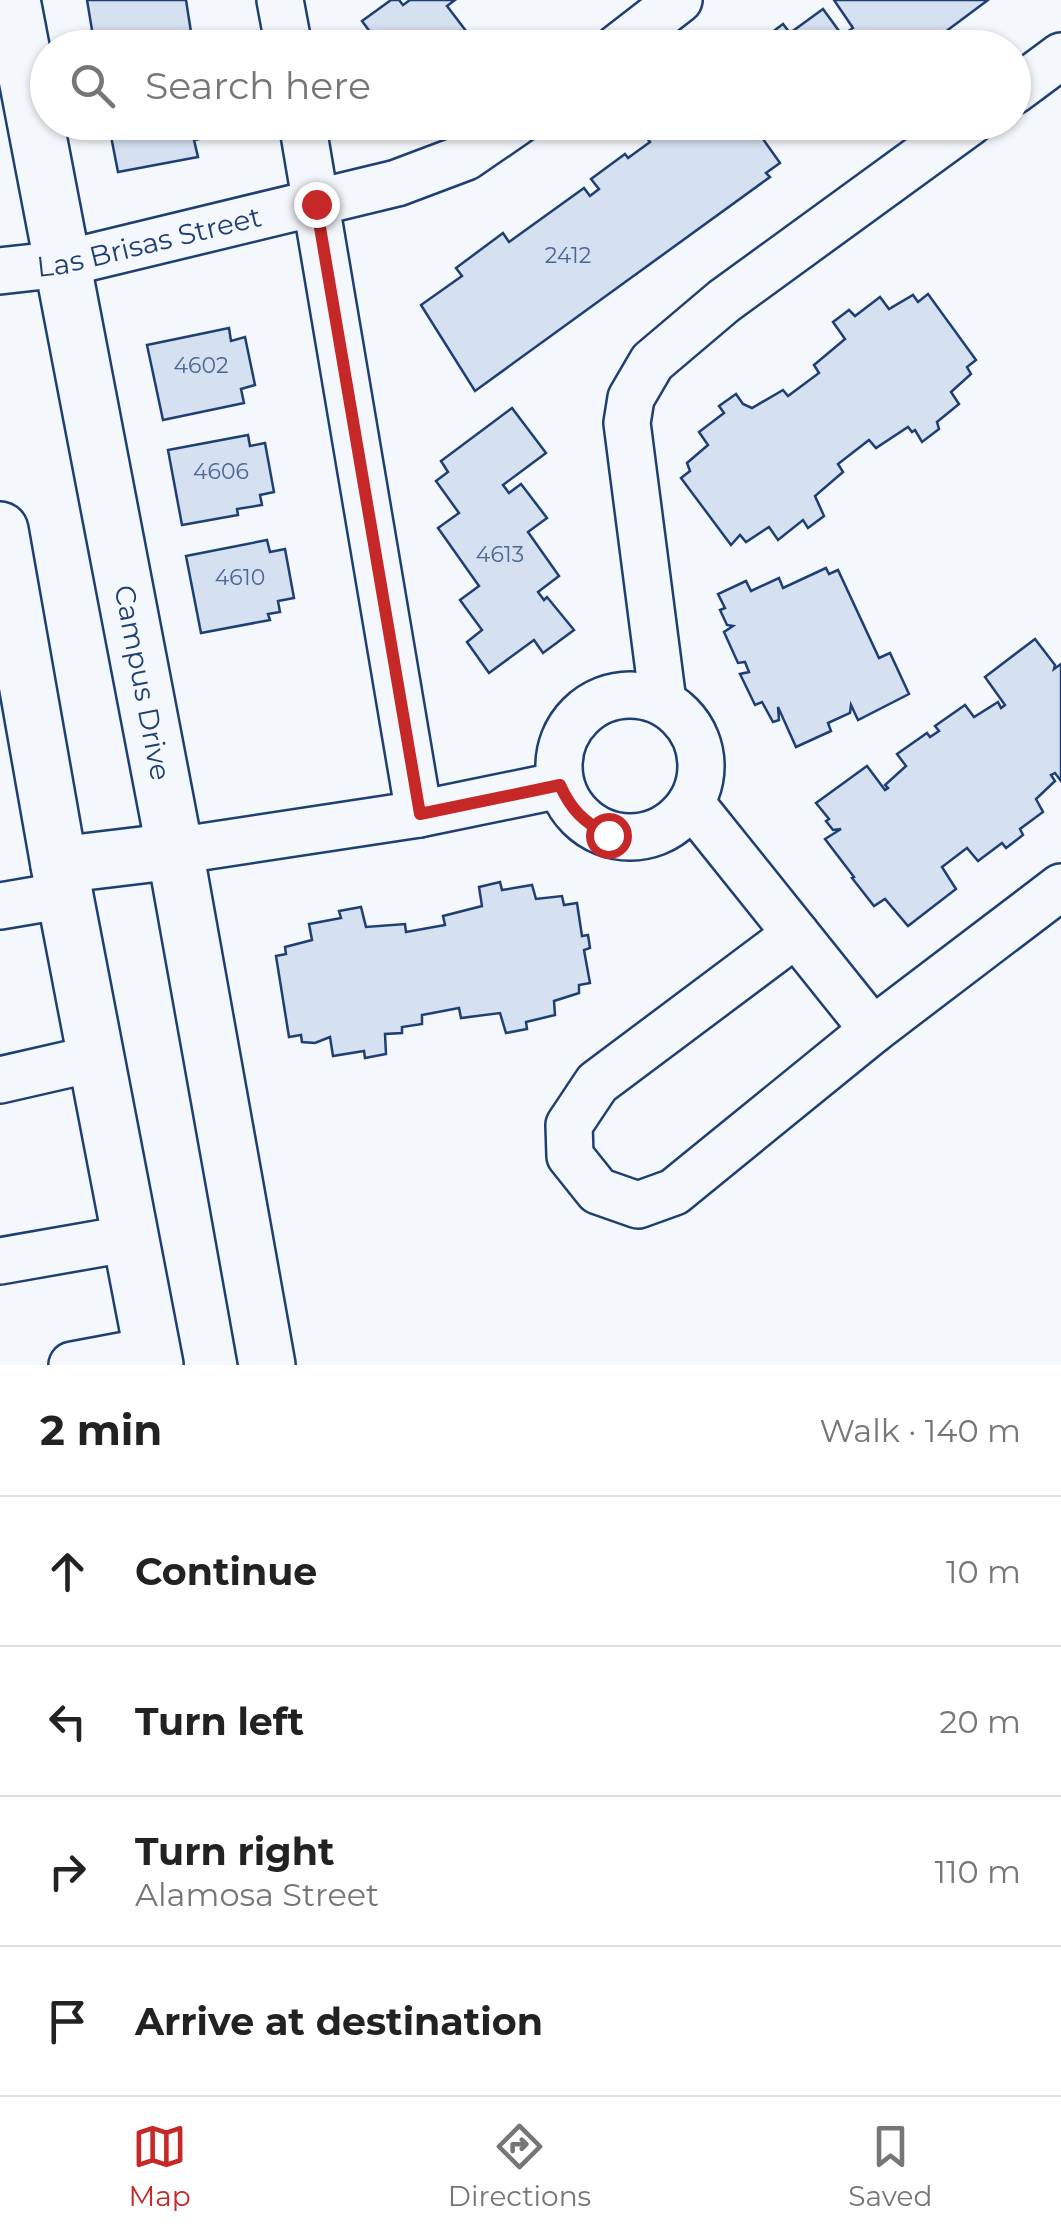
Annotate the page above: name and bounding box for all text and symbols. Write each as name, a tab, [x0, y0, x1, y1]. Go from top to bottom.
search box	[30, 30, 1031, 140]
icon: search	[65, 58, 120, 113]
text: Search here	[145, 62, 371, 109]
route end	[294, 182, 340, 228]
street label: Las Brisas Street	[35, 199, 265, 284]
house number: 2412	[545, 242, 591, 269]
house number: 4602	[173, 352, 229, 379]
house number: 4606	[193, 458, 249, 485]
house number: 4613	[476, 541, 524, 568]
house number: 4610	[215, 564, 265, 591]
street label: Campus Drive	[107, 582, 178, 783]
route start	[586, 813, 632, 859]
text: 2 min	[40, 1404, 162, 1456]
text: Walk · 140 m	[820, 1411, 1021, 1450]
icon: ahead	[40, 1544, 95, 1599]
text: Continue	[135, 1548, 317, 1595]
text: 10 m	[946, 1552, 1021, 1591]
icon: left	[40, 1694, 95, 1749]
text: Turn left	[135, 1698, 304, 1745]
text: 20 m	[939, 1702, 1021, 1741]
text: Turn right	[135, 1828, 334, 1875]
icon: right	[40, 1844, 95, 1899]
text: 110 m	[934, 1852, 1021, 1891]
text: Alamosa Street	[135, 1875, 379, 1914]
icon: arrive	[40, 1994, 95, 2049]
text: Arrive at destination	[135, 1998, 543, 2045]
tab: Map	[129, 2119, 191, 2213]
tab: Directions	[448, 2119, 591, 2213]
tab: Saved	[848, 2119, 932, 2213]

